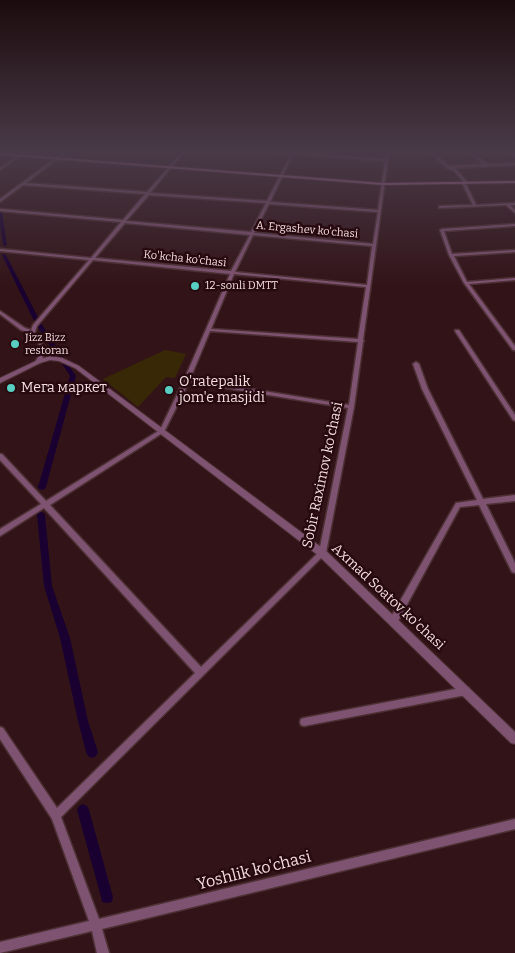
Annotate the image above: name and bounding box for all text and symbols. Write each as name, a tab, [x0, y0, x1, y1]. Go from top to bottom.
street label: A. Ergashev ko'chasi	[255, 219, 359, 241]
street label: Ko'kcha ko'chasi	[143, 248, 227, 270]
place label: 12-sonli DMTT	[205, 279, 278, 293]
marker: 12-sonli DMTT	[189, 280, 201, 292]
place label: Jizz Bizz restoran	[25, 331, 69, 357]
marker: Jizz Bizz restoran	[9, 338, 21, 350]
place label: O'ratepalik jom'e masjidi	[179, 374, 265, 407]
place label: Мега маркет	[21, 380, 107, 396]
marker: Мега маркет	[5, 382, 17, 394]
marker: O'ratepalik jom'e masjidi	[163, 384, 175, 396]
street label: Sobir Raximov ko'chasi	[299, 400, 347, 550]
street label: Axmad Soatov ko'chasi	[328, 540, 448, 654]
street label: Yoshlik ko'chasi	[195, 848, 313, 894]

